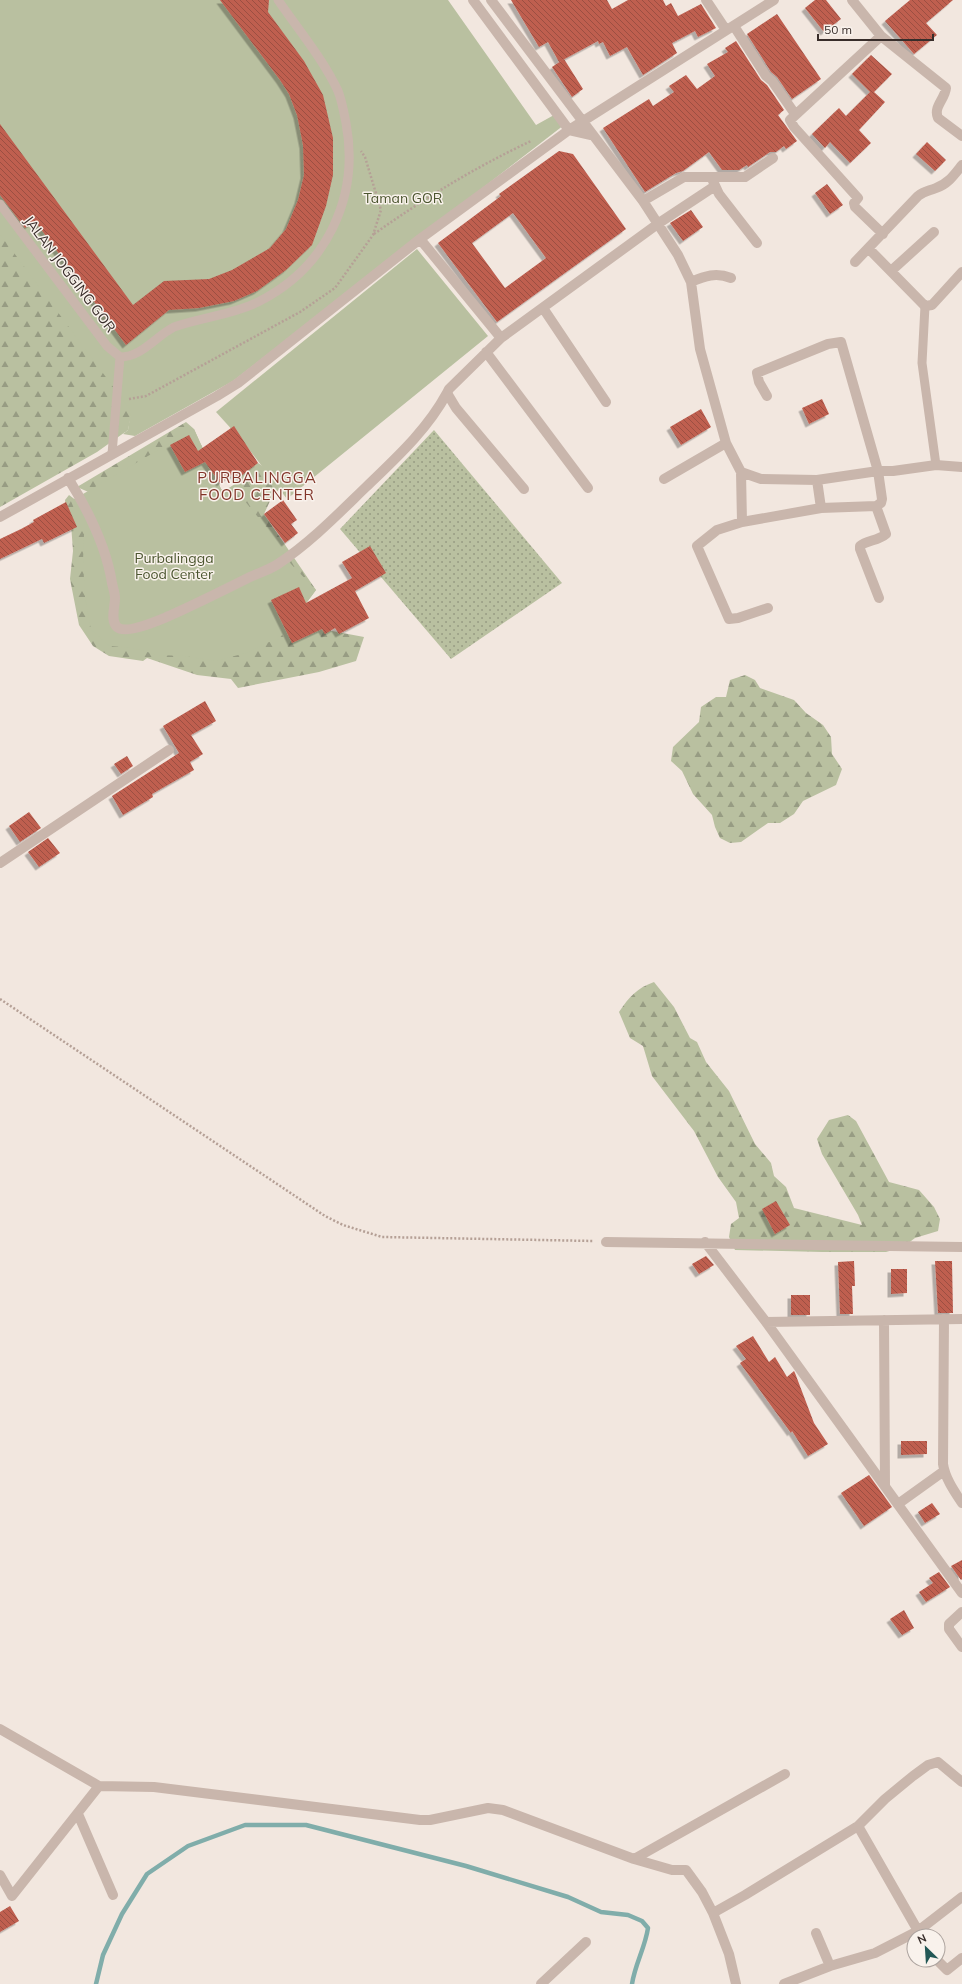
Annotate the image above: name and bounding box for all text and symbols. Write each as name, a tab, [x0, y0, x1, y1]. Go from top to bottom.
scale bar	[818, 16, 933, 42]
text: 50 m	[824, 22, 852, 37]
park label: Taman GOR	[363, 189, 443, 207]
street label: JALAN JOGGING GOR	[20, 212, 120, 336]
district label: PURBALINGGA FOOD CENTER	[197, 468, 317, 504]
park label: Purbalingga Food Center	[134, 549, 214, 583]
north arrow	[906, 1928, 946, 1968]
text: N	[915, 1931, 928, 1947]

